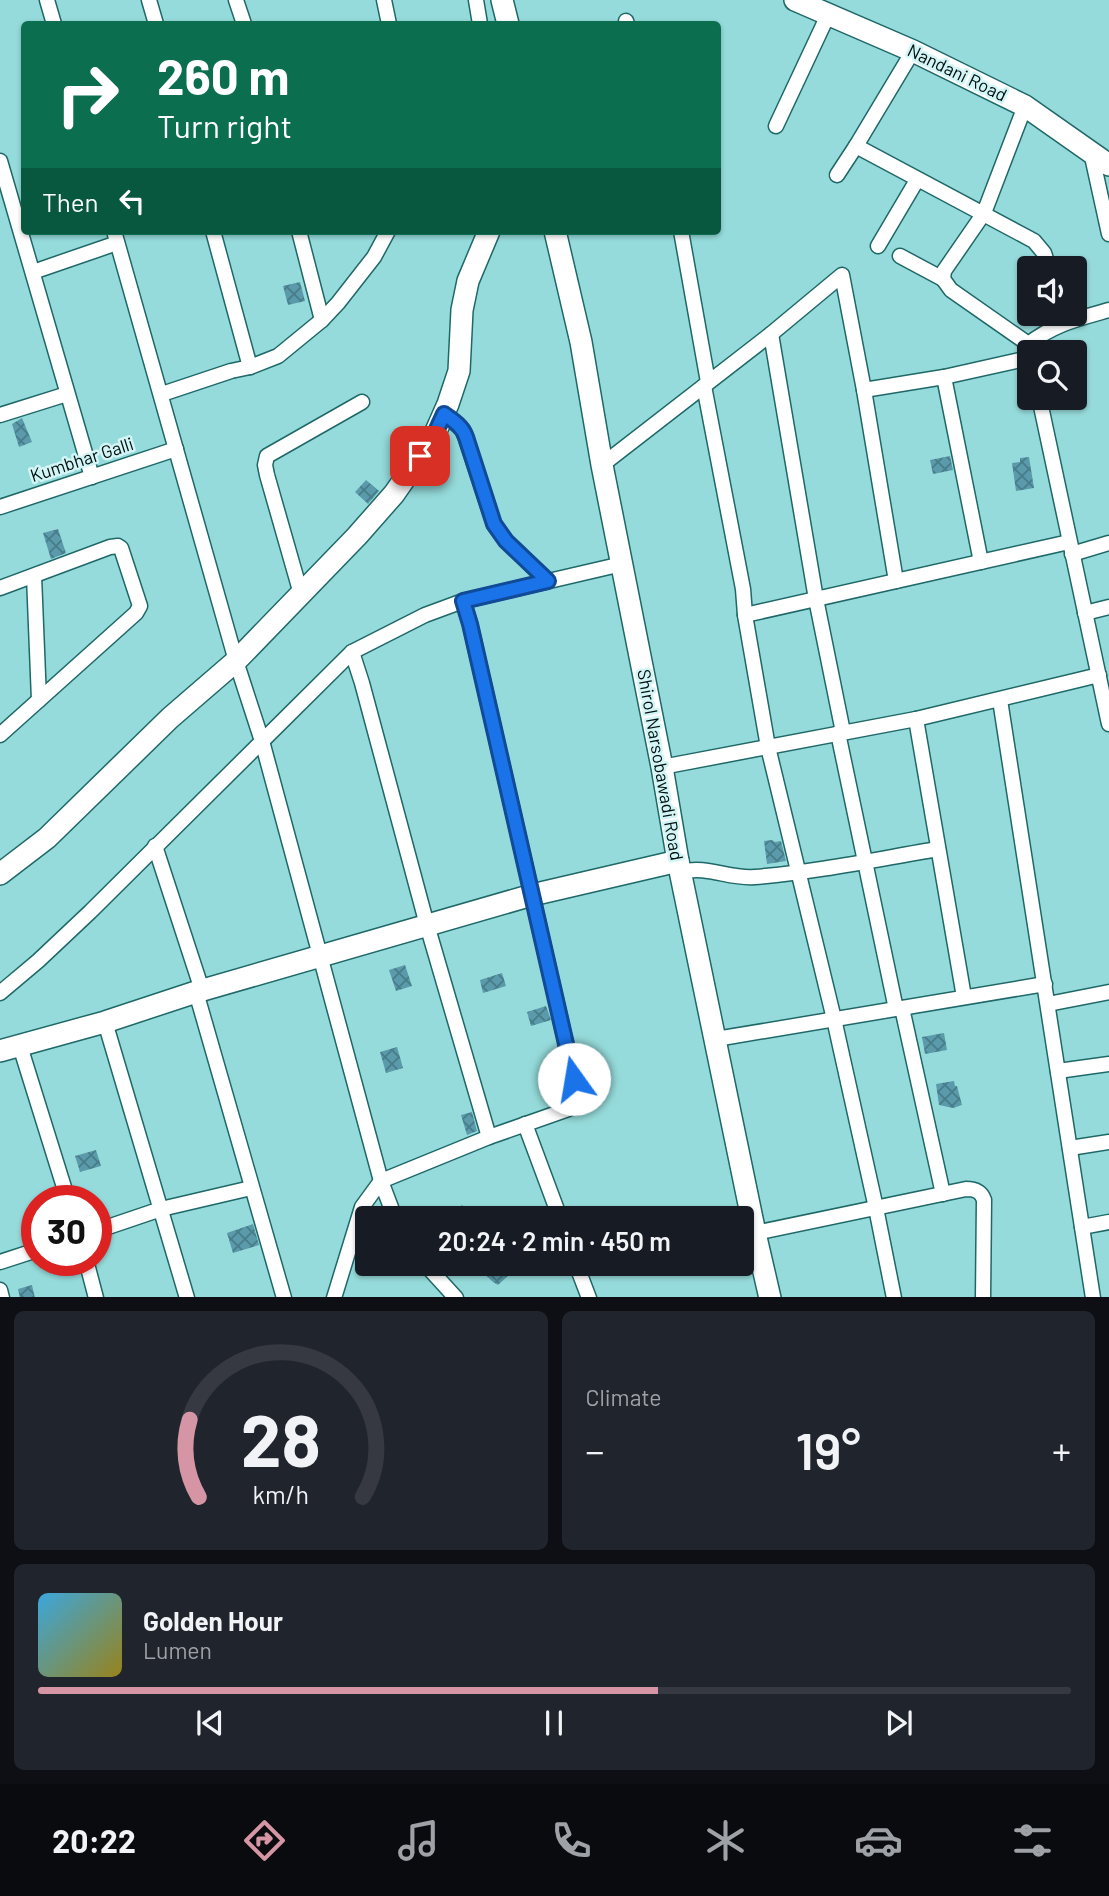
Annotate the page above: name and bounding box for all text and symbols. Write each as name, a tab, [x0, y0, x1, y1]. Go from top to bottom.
street label: Nandani Road	[904, 39, 1011, 106]
text: 260 m	[157, 46, 289, 105]
icon: right	[42, 49, 133, 140]
text: Turn right	[157, 106, 292, 144]
icon: left	[113, 182, 151, 220]
text: Then	[42, 186, 99, 217]
map controls	[1017, 256, 1087, 410]
button: sound	[1017, 256, 1087, 326]
button: search	[1017, 340, 1087, 410]
pin	[390, 426, 450, 486]
street label: Kumbhar Galli	[27, 432, 136, 486]
icon: arrive	[401, 437, 439, 475]
street label: Shirol Narsobawadi Road	[633, 667, 689, 862]
position arrow	[537, 1042, 611, 1116]
speed limit sign: 30	[21, 1185, 112, 1276]
text: 20:24 · 2 min · 450 m	[438, 1225, 671, 1256]
text: Climate	[586, 1383, 662, 1411]
text: 28	[241, 1394, 321, 1482]
text: 19°	[796, 1418, 861, 1480]
text: −	[586, 1427, 605, 1473]
text: +	[1052, 1427, 1071, 1473]
text: km/h	[252, 1478, 309, 1508]
text: Golden Hour	[143, 1605, 283, 1636]
text: Lumen	[143, 1636, 212, 1664]
icon: previous	[191, 1704, 229, 1742]
icon: pause	[535, 1704, 573, 1742]
icon: next	[880, 1704, 918, 1742]
icon: directions	[240, 1816, 289, 1865]
icon: music	[394, 1816, 443, 1865]
icon: phone	[547, 1816, 596, 1865]
icon: climate	[701, 1816, 750, 1865]
icon: car	[854, 1816, 903, 1865]
icon: filters	[1008, 1816, 1057, 1865]
text: 20:22	[52, 1821, 136, 1859]

